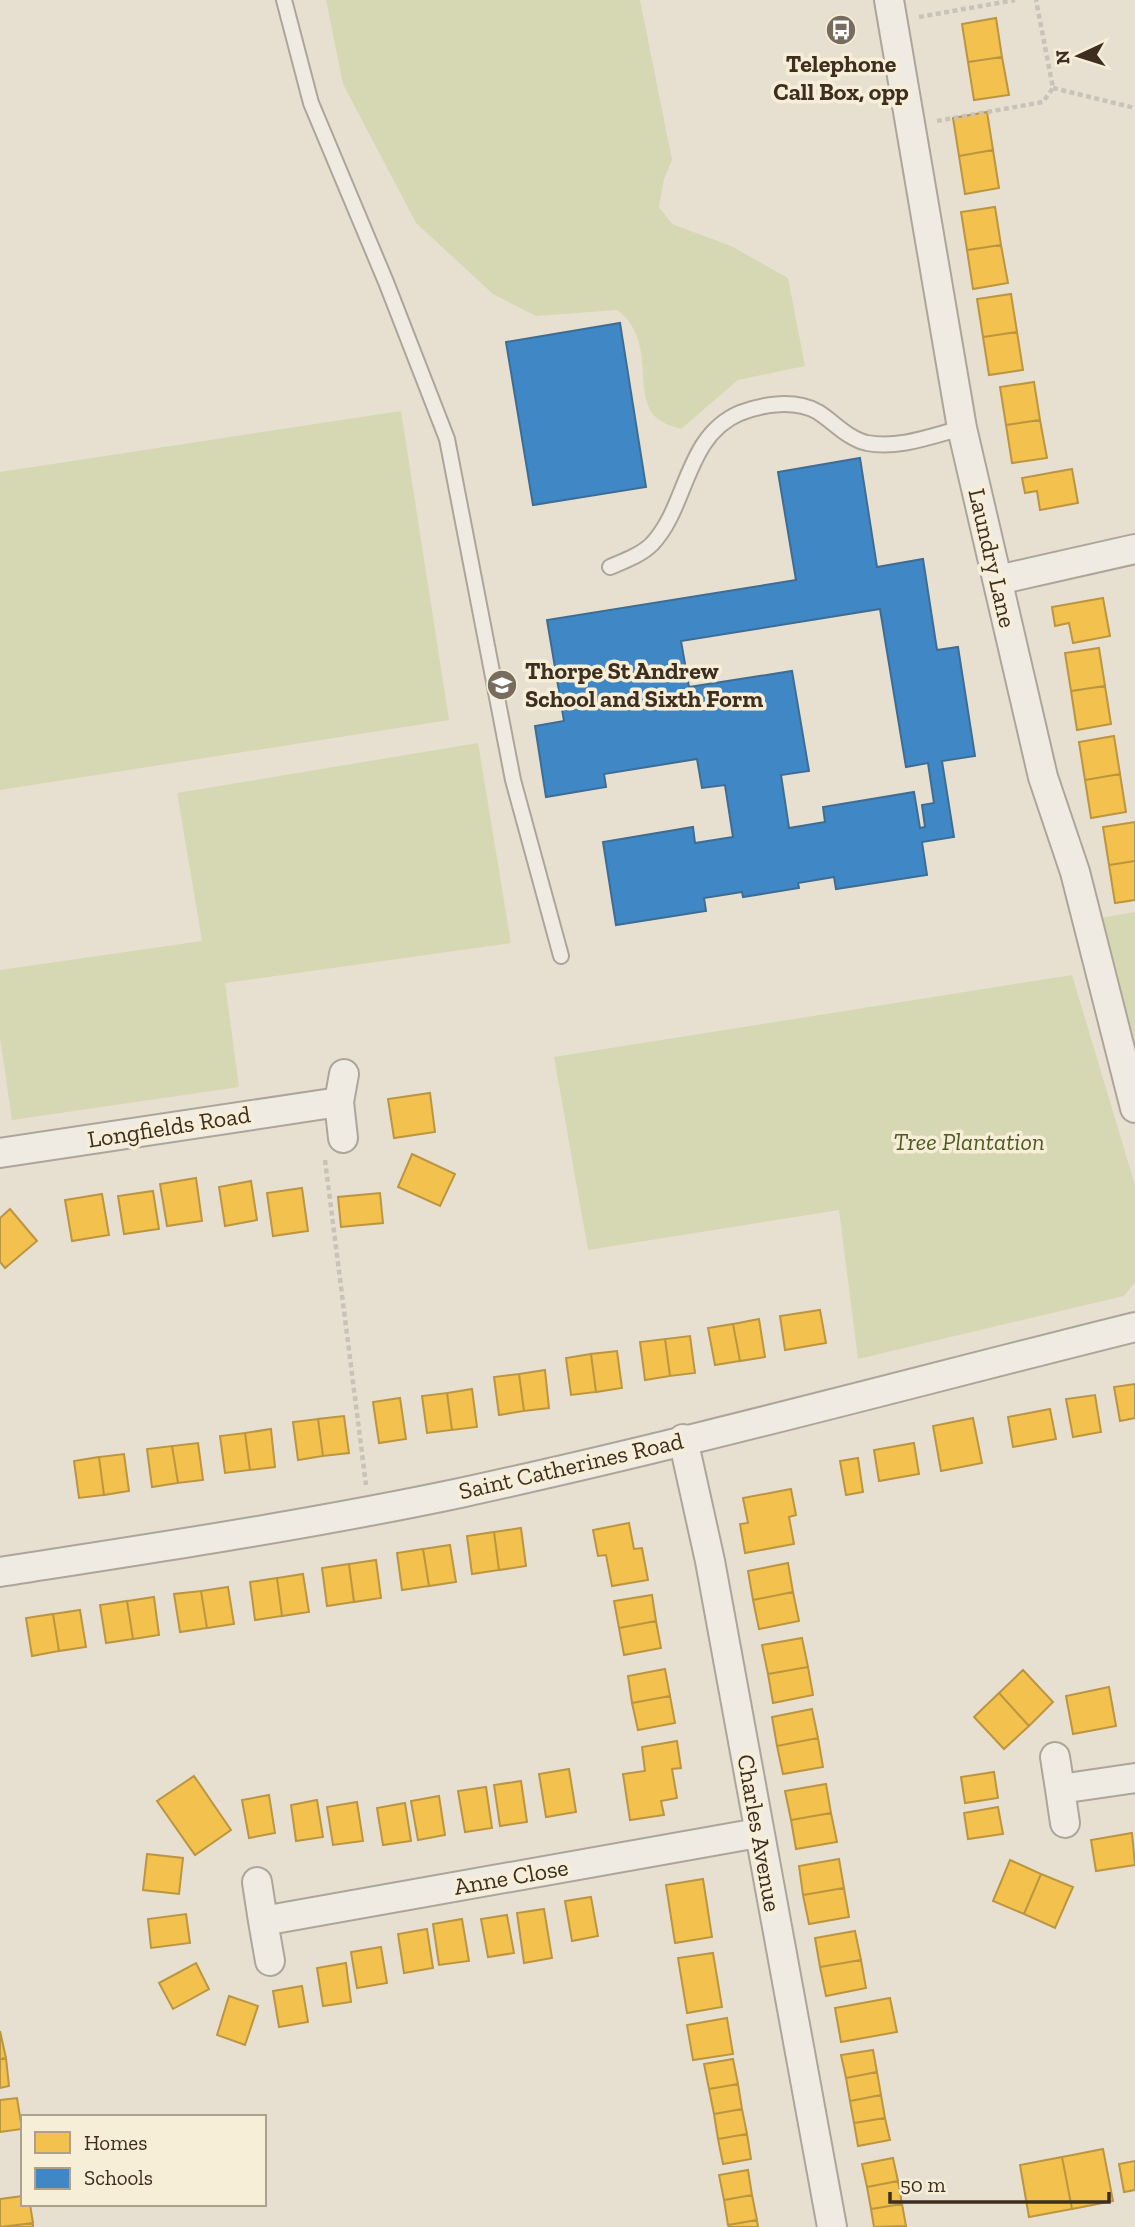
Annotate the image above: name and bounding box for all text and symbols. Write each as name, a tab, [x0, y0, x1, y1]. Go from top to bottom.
bus stop icon: Telephone Call Box, opp	[824, 13, 858, 47]
north arrow	[1044, 21, 1114, 91]
place label: Telephone Call Box, opp	[773, 49, 909, 106]
text: N	[1051, 49, 1075, 65]
street label: Laundry Lane	[962, 485, 1023, 630]
place label: Thorpe St Andrew School and Sixth Form	[525, 656, 763, 713]
school or university icon: Thorpe St Andrew School and Sixth Form	[485, 668, 519, 702]
street label: Longfields Road	[85, 1099, 252, 1154]
park label: Tree Plantation	[893, 1127, 1045, 1156]
street label: Saint Catherines Road	[456, 1426, 686, 1505]
street label: Charles Avenue	[731, 1752, 788, 1914]
street label: Anne Close	[451, 1852, 570, 1901]
legend	[21, 2115, 266, 2206]
text: Homes	[84, 2130, 147, 2155]
scale bar	[890, 2160, 1109, 2204]
text: Schools	[84, 2165, 153, 2190]
text: 50 m	[900, 2172, 946, 2197]

